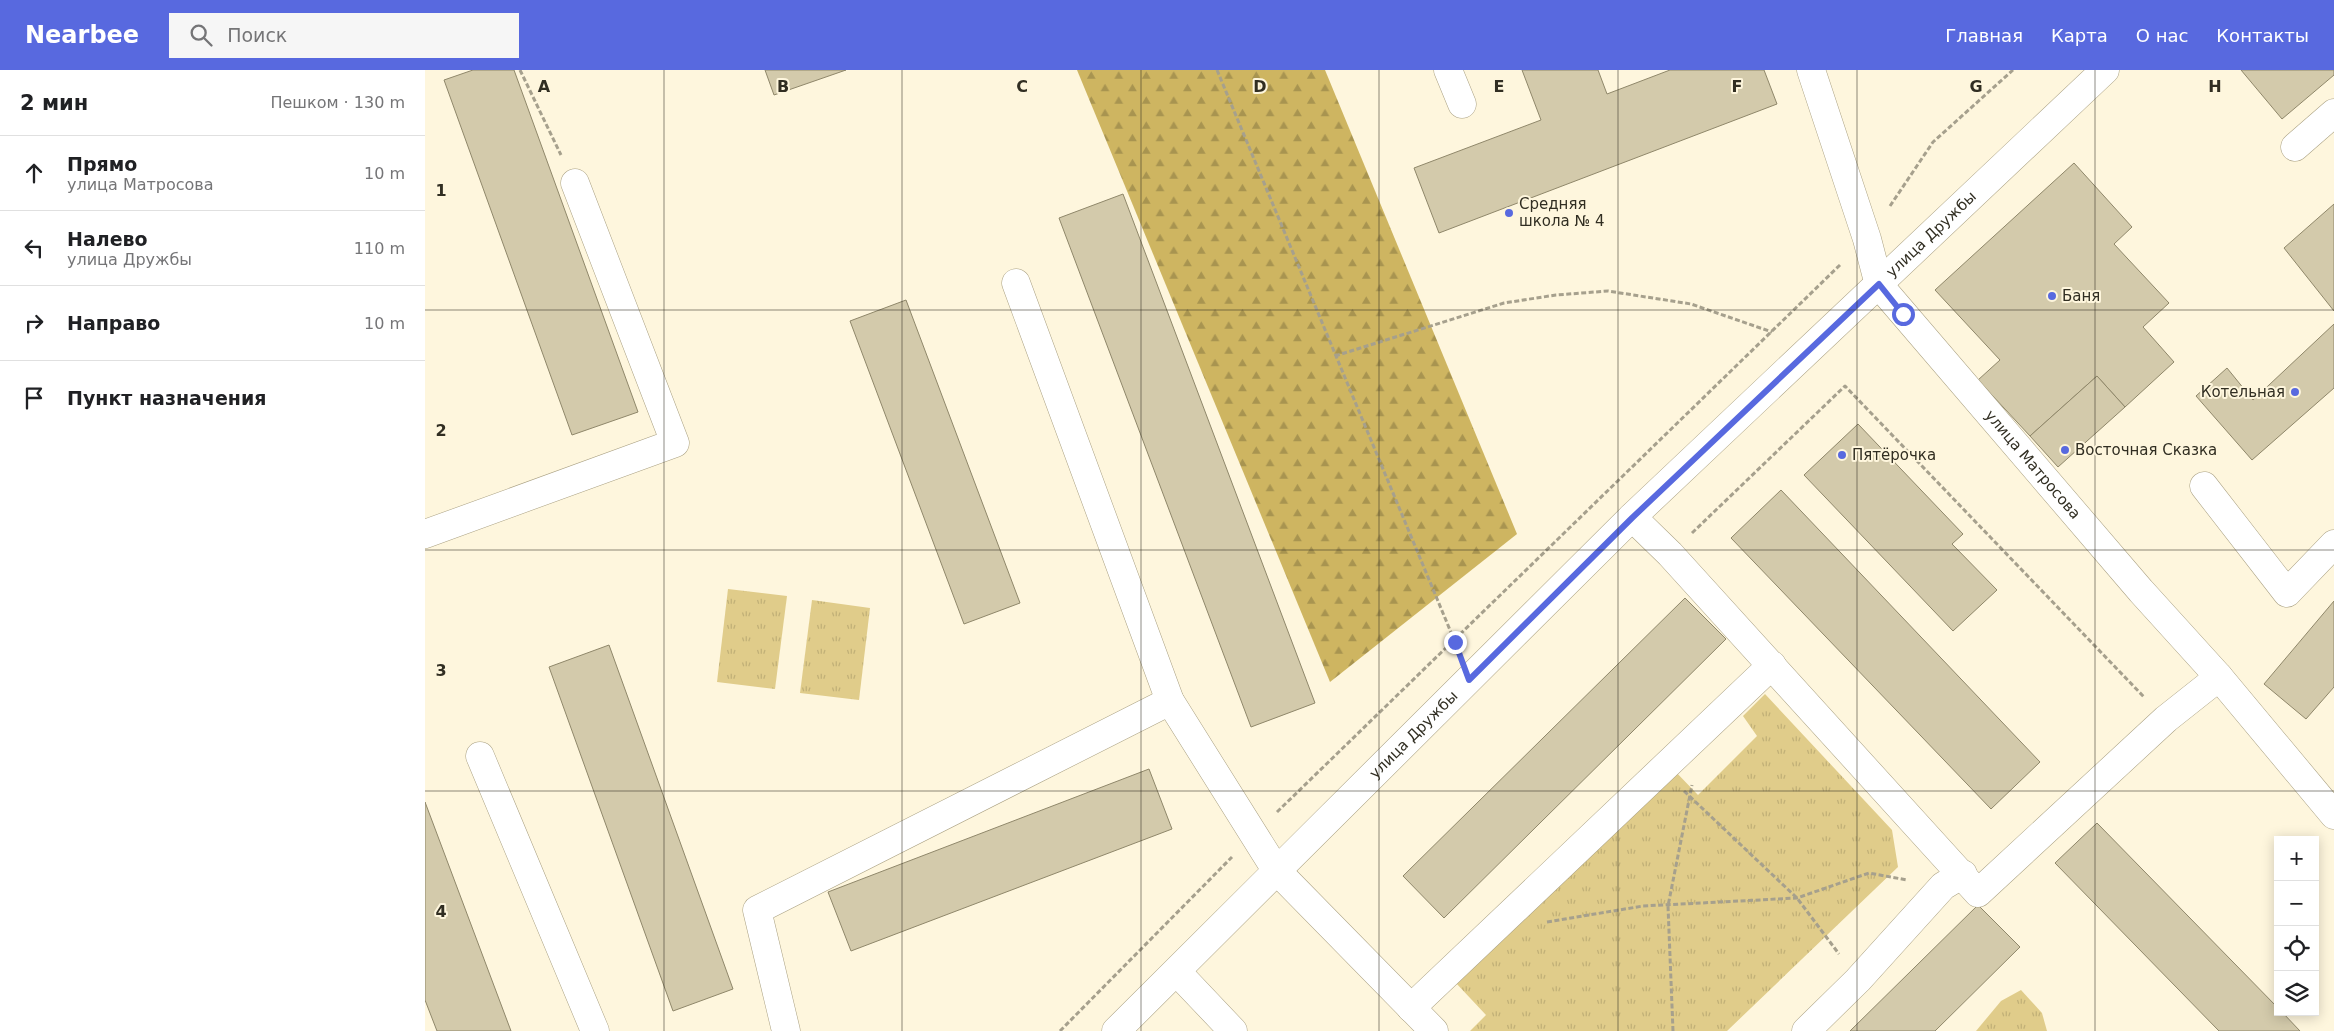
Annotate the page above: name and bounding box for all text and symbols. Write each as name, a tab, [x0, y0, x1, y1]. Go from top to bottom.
search box	[169, 13, 519, 58]
text: Nearbee	[25, 21, 139, 49]
icon: search	[187, 21, 215, 49]
text: Поиск	[227, 24, 287, 46]
text: Главная	[1945, 25, 2023, 46]
text: Карта	[2051, 25, 2108, 46]
text: О нас	[2136, 25, 2188, 46]
text: Контакты	[2216, 25, 2309, 46]
text: A	[538, 77, 551, 96]
text: B	[777, 77, 789, 96]
text: C	[1016, 77, 1028, 96]
text: D	[1253, 77, 1267, 96]
text: E	[1494, 77, 1504, 96]
text: F	[1732, 77, 1742, 96]
text: G	[1969, 77, 1983, 96]
text: H	[2208, 77, 2222, 96]
text: 2 мин	[20, 91, 88, 115]
text: Пешком · 130 m	[270, 93, 405, 112]
text: Прямо	[67, 153, 137, 175]
icon: ahead	[20, 159, 48, 187]
text: 10 m	[364, 164, 405, 183]
text: улица Матросова	[67, 175, 214, 194]
text: 1	[435, 181, 447, 200]
street label: улица Дружбы	[1882, 187, 1980, 281]
place label: Средняя школа № 4	[1519, 195, 1604, 230]
marker: Средняя школа № 4	[1503, 207, 1515, 219]
text: Налево	[67, 228, 148, 250]
icon: left	[20, 234, 48, 262]
text: 110 m	[354, 239, 405, 258]
text: улица Дружбы	[67, 250, 192, 269]
place label: Баня	[2062, 287, 2100, 305]
marker: Баня	[2046, 290, 2058, 302]
route start	[1892, 303, 1915, 326]
icon: right	[20, 309, 48, 337]
text: Направо	[67, 312, 160, 334]
text: 10 m	[364, 314, 405, 333]
place label: Котельная	[2201, 383, 2285, 401]
icon: arrive	[20, 384, 48, 412]
marker: Котельная	[2289, 386, 2301, 398]
text: Пункт назначения	[67, 387, 266, 409]
street label: улица Матросова	[1981, 406, 2084, 523]
text: 2	[435, 421, 447, 440]
place label: Восточная Сказка	[2075, 441, 2217, 459]
marker: Восточная Сказка	[2059, 444, 2071, 456]
place label: Пятёрочка	[1852, 446, 1936, 464]
marker: Пятёрочка	[1836, 449, 1848, 461]
route end	[1444, 631, 1467, 654]
text: 3	[435, 661, 447, 680]
street label: улица Дружбы	[1366, 687, 1461, 782]
map controls	[2274, 836, 2319, 1016]
button: +	[2274, 836, 2319, 881]
button: −	[2274, 881, 2319, 926]
text: 4	[435, 902, 447, 921]
button: locate	[2274, 926, 2319, 971]
button: layers	[2274, 971, 2319, 1016]

